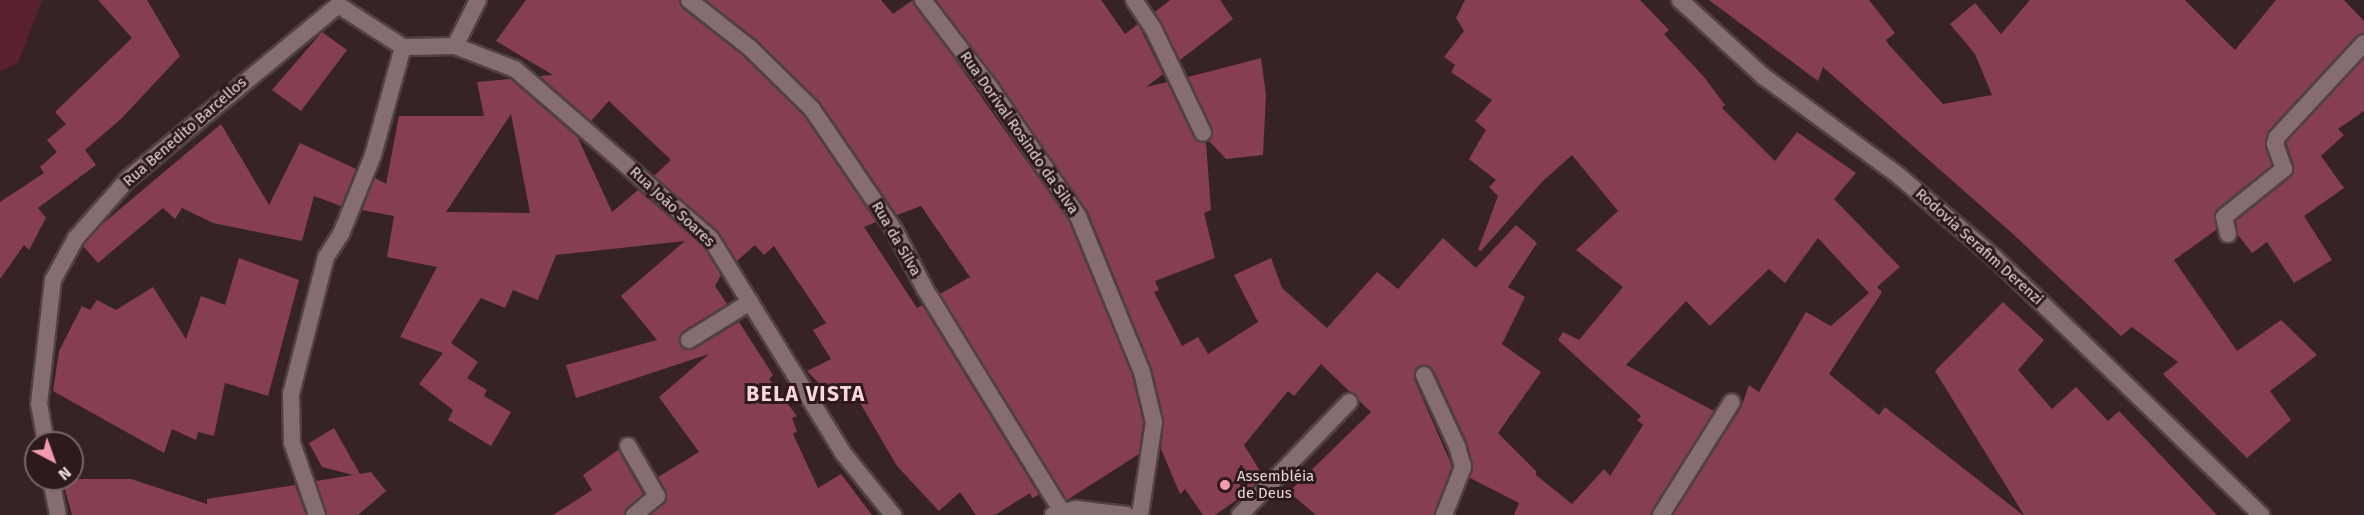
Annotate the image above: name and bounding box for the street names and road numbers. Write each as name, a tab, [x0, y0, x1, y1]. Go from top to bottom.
street label: Rua Dorival Rosindo da Silva	[956, 48, 1082, 218]
street label: Rua Benedito Barcellos	[120, 74, 250, 190]
street label: Rua João Soares	[626, 163, 718, 251]
street label: Rodovia Serafim Derenzi	[1912, 185, 2046, 309]
street label: Rua da Silva	[867, 199, 925, 279]

